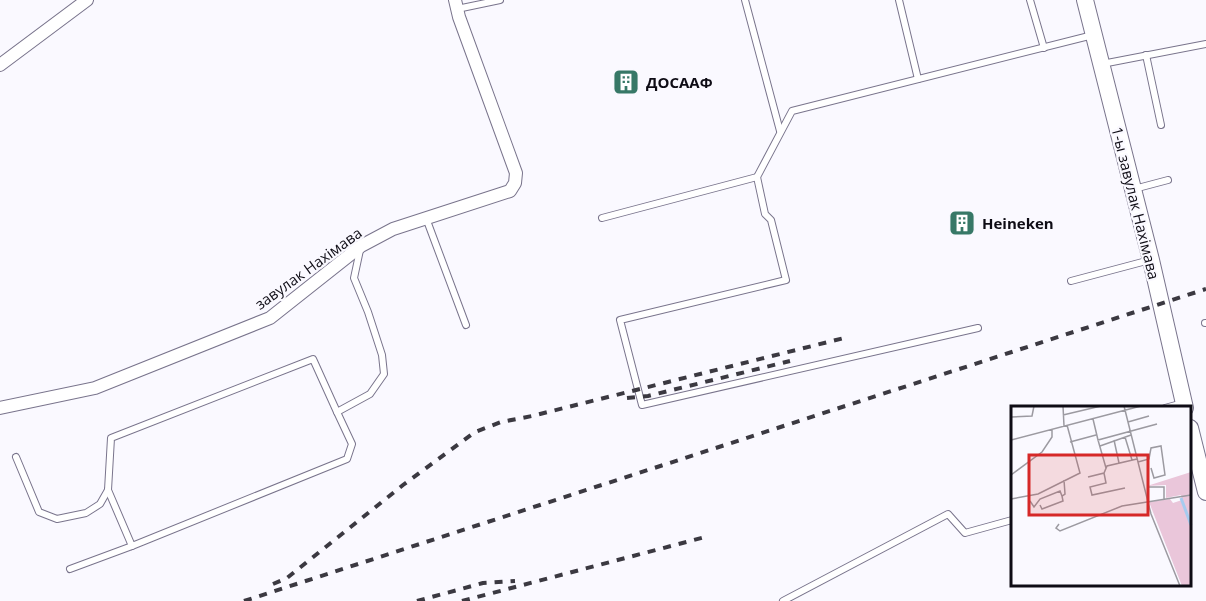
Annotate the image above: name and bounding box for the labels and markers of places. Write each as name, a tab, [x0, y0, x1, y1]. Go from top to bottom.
building icon: ДОСААФ	[611, 67, 641, 97]
place label: ДОСААФ	[646, 72, 713, 92]
building icon: Heineken	[947, 208, 977, 238]
place label: Heineken	[982, 213, 1054, 233]

